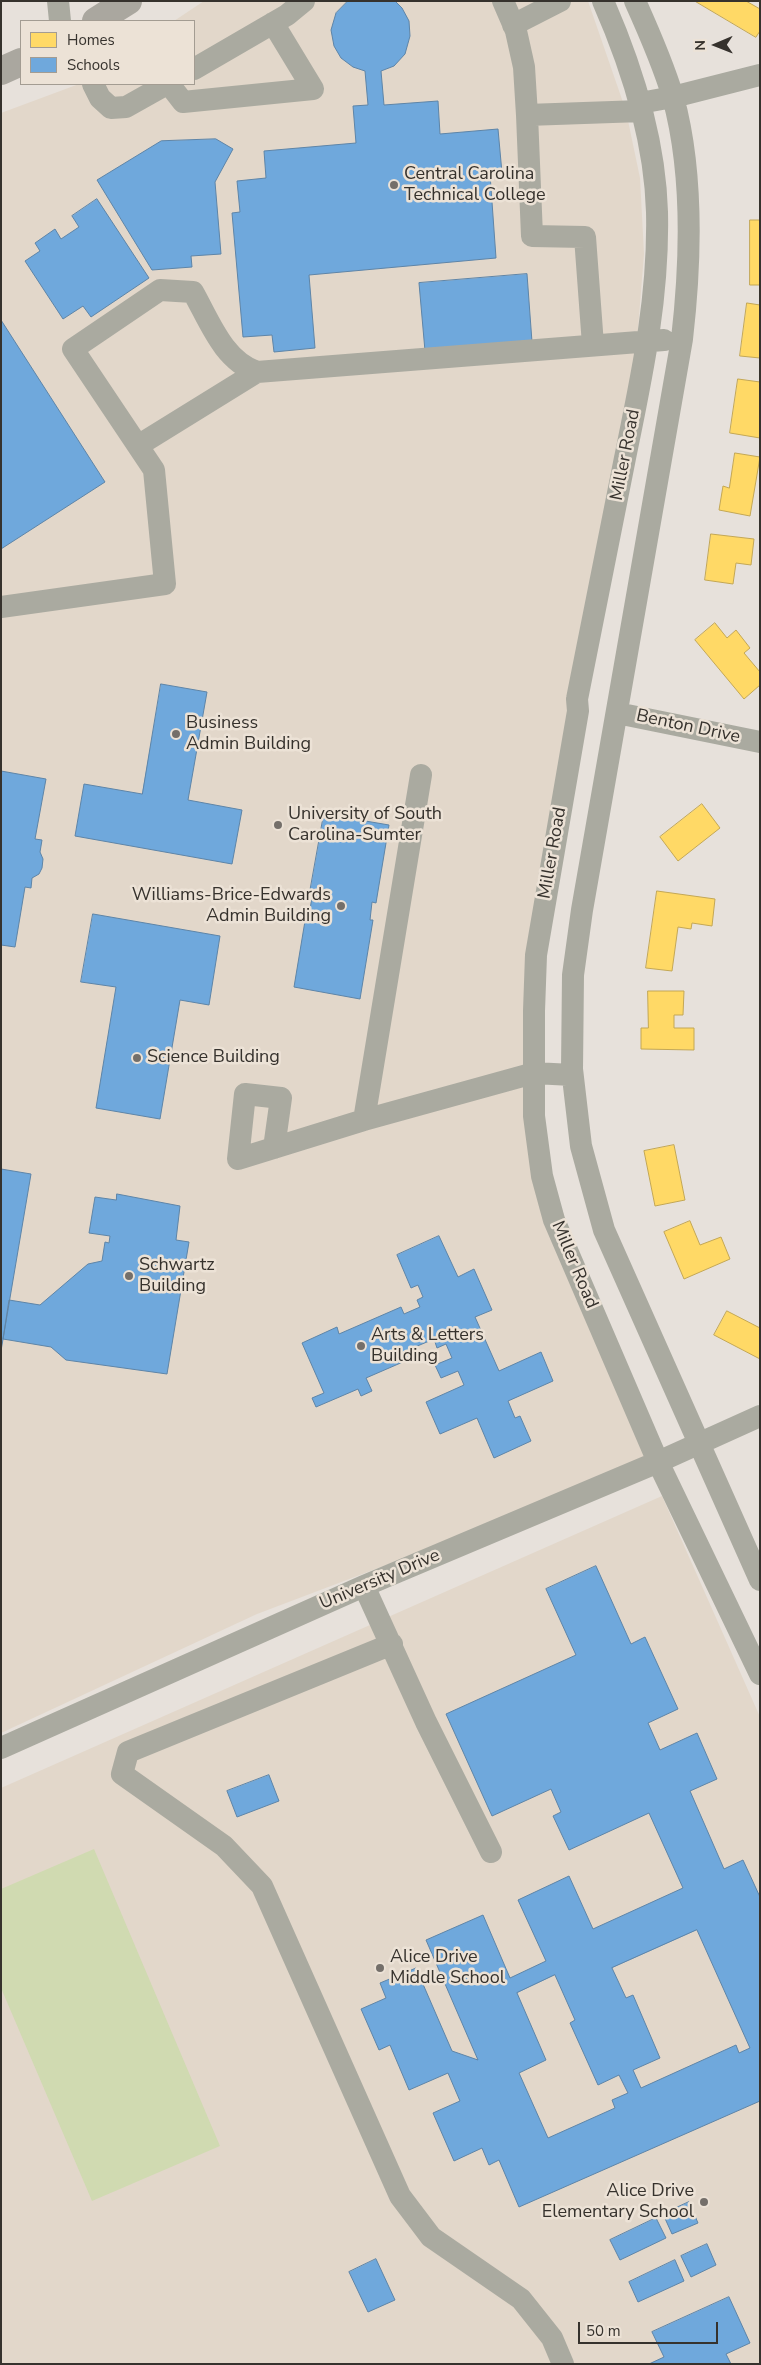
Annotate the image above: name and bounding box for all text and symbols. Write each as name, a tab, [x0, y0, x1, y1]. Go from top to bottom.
legend	[20, 20, 195, 85]
north arrow	[691, 20, 741, 70]
text: Homes	[67, 30, 115, 50]
text: N	[691, 40, 710, 51]
text: Schools	[67, 55, 120, 75]
place label: Central Carolina Technical College	[404, 164, 546, 206]
marker: Central Carolina Technical College	[388, 179, 400, 191]
street label: Miller Road	[607, 407, 645, 503]
street label: Benton Drive	[634, 705, 742, 749]
place label: Business Admin Building	[186, 713, 311, 756]
marker: Business Admin Building	[170, 728, 182, 740]
place label: University of South Carolina-Sumter	[288, 804, 442, 846]
street label: Miller Road	[534, 806, 572, 900]
marker: University of South Carolina-Sumter	[272, 819, 284, 831]
place label: Williams-Brice-Edwards Admin Building	[132, 885, 331, 928]
marker: Williams-Brice-Edwards Admin Building	[335, 900, 347, 912]
place label: Science Building	[147, 1047, 280, 1069]
marker: Science Building	[131, 1052, 143, 1064]
street label: Miller Road	[546, 1218, 602, 1312]
place label: Schwartz Building	[139, 1255, 215, 1298]
marker: Schwartz Building	[123, 1270, 135, 1282]
place label: Arts & Letters Building	[371, 1325, 484, 1368]
marker: Arts & Letters Building	[355, 1340, 367, 1352]
street label: University Drive	[317, 1545, 443, 1615]
place label: Alice Drive Middle School	[390, 1947, 505, 1990]
marker: Alice Drive Middle School	[374, 1962, 386, 1974]
place label: Alice Drive Elementary School	[542, 2181, 694, 2224]
marker: Alice Drive Elementary School	[698, 2196, 710, 2208]
scale bar	[581, 2312, 721, 2344]
text: 50 m	[586, 2321, 621, 2341]

